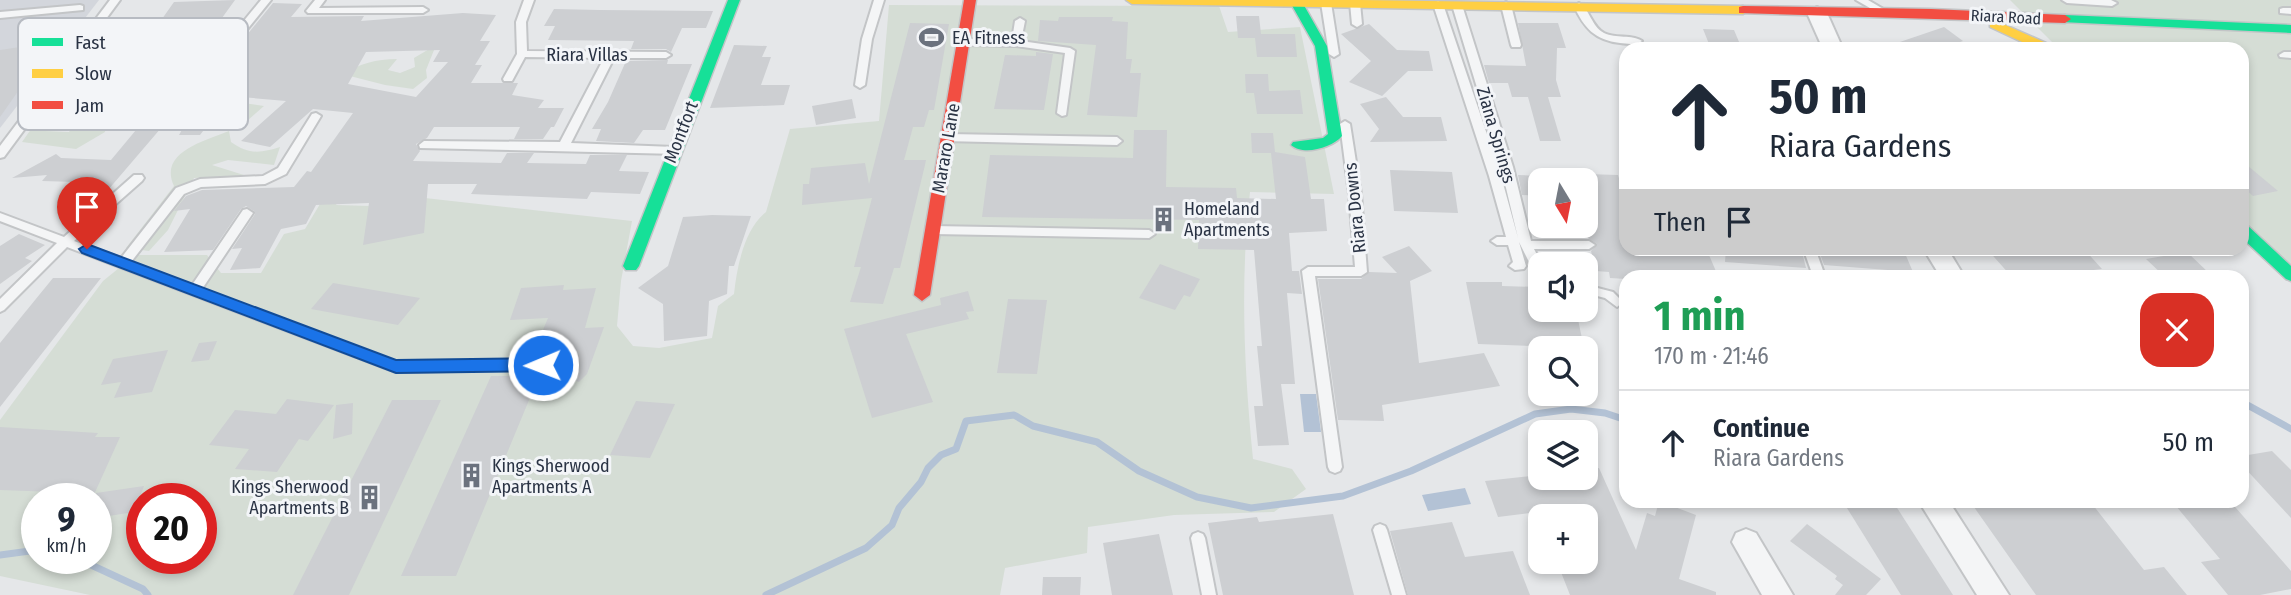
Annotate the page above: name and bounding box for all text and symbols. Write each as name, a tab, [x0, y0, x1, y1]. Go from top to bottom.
street label: Riara Road	[1970, 6, 2042, 28]
legend	[18, 18, 248, 130]
sports icon: EA Fitness	[918, 24, 946, 52]
place label: EA Fitness	[952, 27, 1026, 49]
text: Fast	[75, 31, 106, 54]
street label: Riara Villas	[546, 44, 628, 66]
text: Slow	[75, 62, 112, 85]
text: 50 m	[1769, 67, 1867, 126]
icon: ahead	[1654, 70, 1745, 161]
street label: Ziana Springs	[1472, 84, 1520, 186]
text: Jam	[75, 94, 104, 117]
street label: Montfort	[659, 98, 703, 166]
street label: Mararo Lane	[927, 101, 965, 195]
text: Riara Gardens	[1769, 127, 1951, 165]
street label: Riara Downs	[1339, 161, 1371, 254]
north arrow	[1528, 168, 1598, 238]
map controls	[1528, 168, 1598, 574]
pin	[57, 177, 117, 249]
icon: arrive	[68, 188, 106, 226]
place label: Homeland Apartments	[1184, 198, 1270, 241]
icon: arrive	[1720, 203, 1758, 241]
building icon: Homeland Apartments	[1150, 205, 1178, 233]
text: Then	[1654, 207, 1706, 238]
button: sound	[1528, 252, 1598, 322]
text: 1 min	[1654, 291, 1745, 341]
button: close	[2140, 293, 2214, 367]
position arrow	[506, 328, 580, 402]
button: search	[1528, 336, 1598, 406]
text: 170 m · 21:46	[1654, 342, 1769, 370]
text: Continue	[1713, 413, 1810, 444]
button: layers	[1528, 420, 1598, 490]
icon: ahead	[1654, 424, 1692, 462]
text: 50 m	[2162, 427, 2214, 458]
text: Riara Gardens	[1713, 444, 1844, 472]
place label: Kings Sherwood Apartments A	[492, 455, 610, 498]
building icon: Kings Sherwood Apartments A	[458, 462, 486, 490]
place label: Kings Sherwood Apartments B	[231, 476, 349, 519]
speed limit sign: 20	[126, 483, 217, 574]
building icon: Kings Sherwood Apartments B	[355, 483, 383, 511]
text: 9	[57, 498, 76, 540]
button: +	[1528, 504, 1598, 574]
text: km/h	[46, 535, 87, 557]

